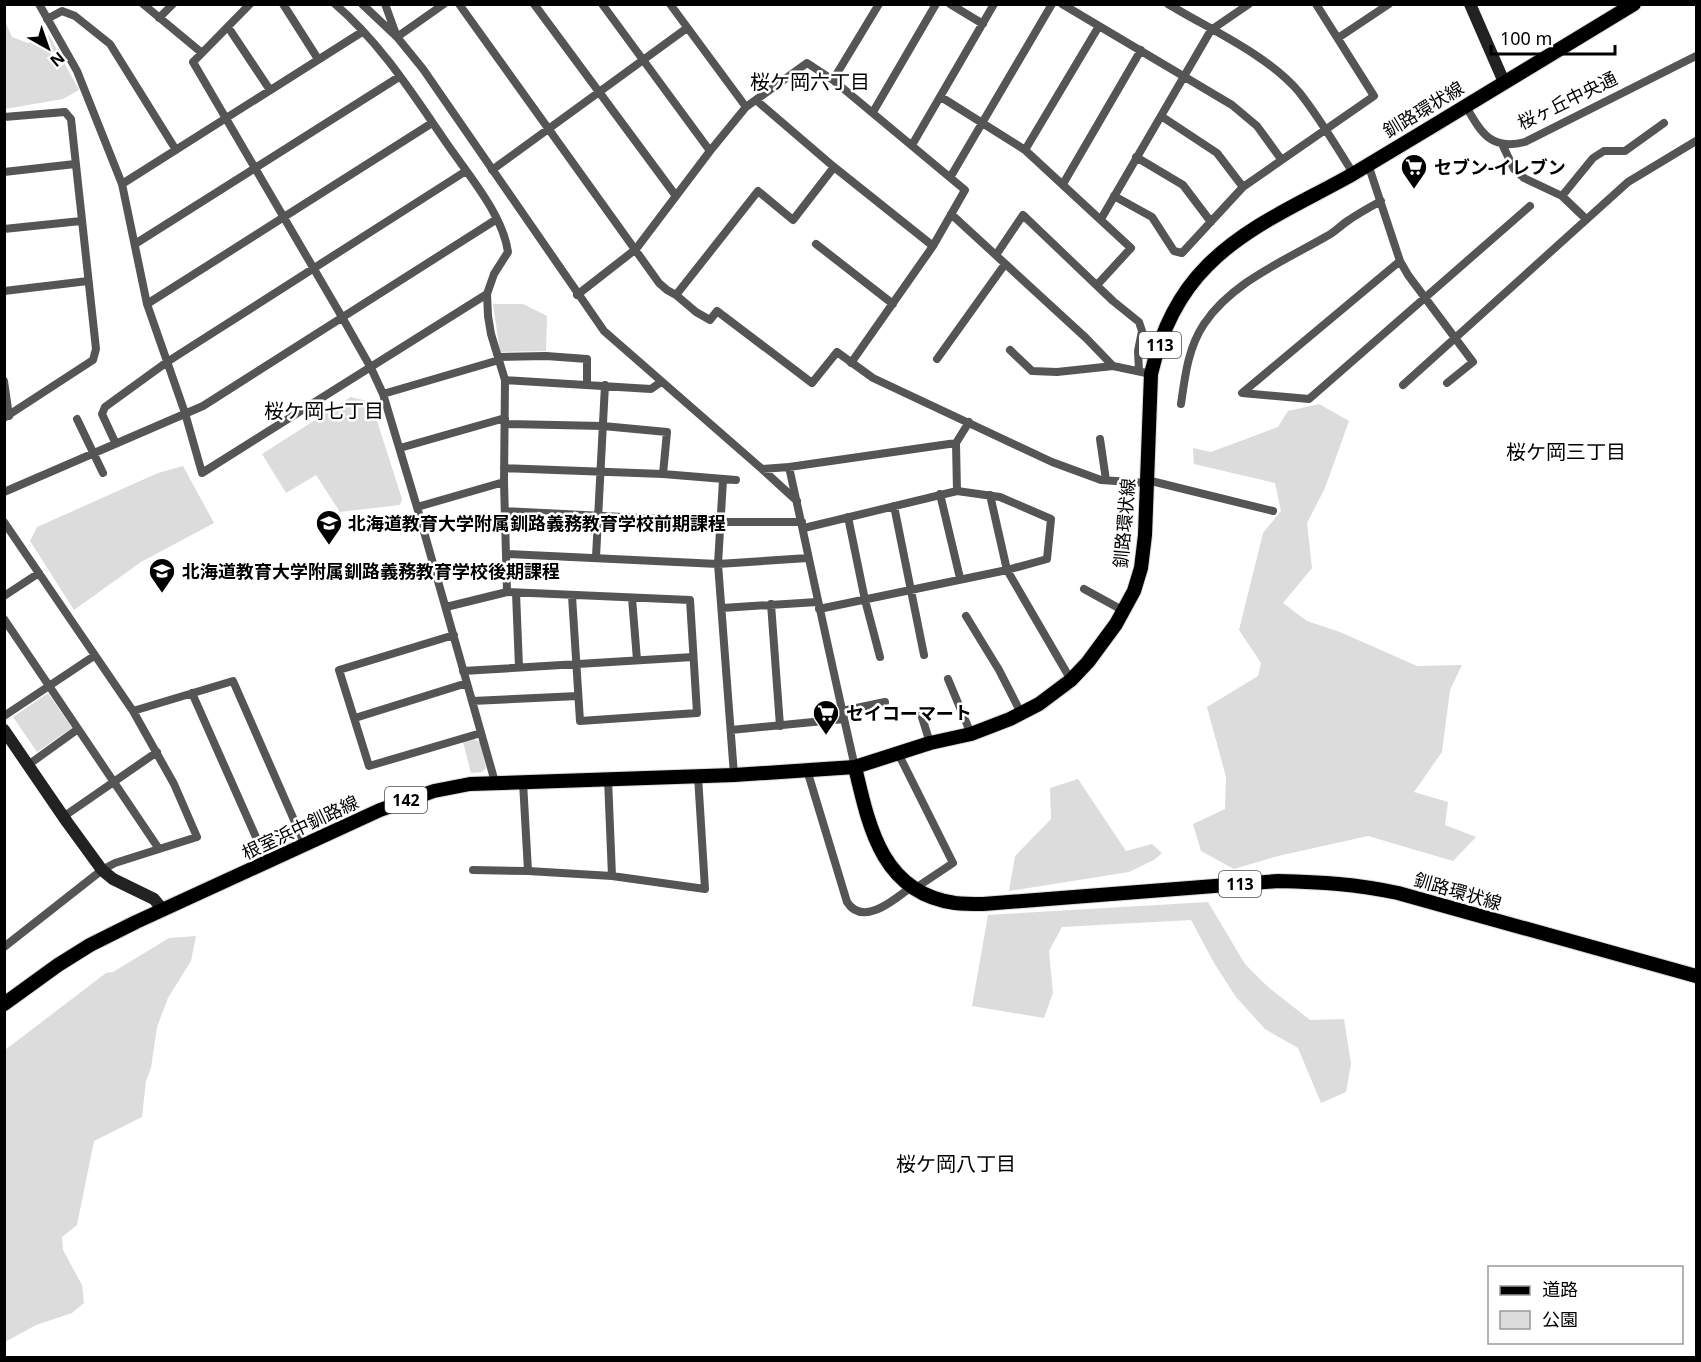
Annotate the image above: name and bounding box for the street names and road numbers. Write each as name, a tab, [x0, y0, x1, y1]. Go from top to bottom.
street label: 桜ヶ丘中央通	[1513, 66, 1621, 134]
street label: 釧路環状線	[1378, 76, 1468, 142]
road number: 113	[1139, 332, 1181, 358]
street label: 釧路環状線	[1108, 477, 1140, 569]
road number: 142	[385, 787, 427, 813]
street label: 根室浜中釧路線	[238, 789, 362, 865]
street label: 釧路環状線	[1411, 867, 1505, 915]
road number: 113	[1219, 871, 1261, 897]

